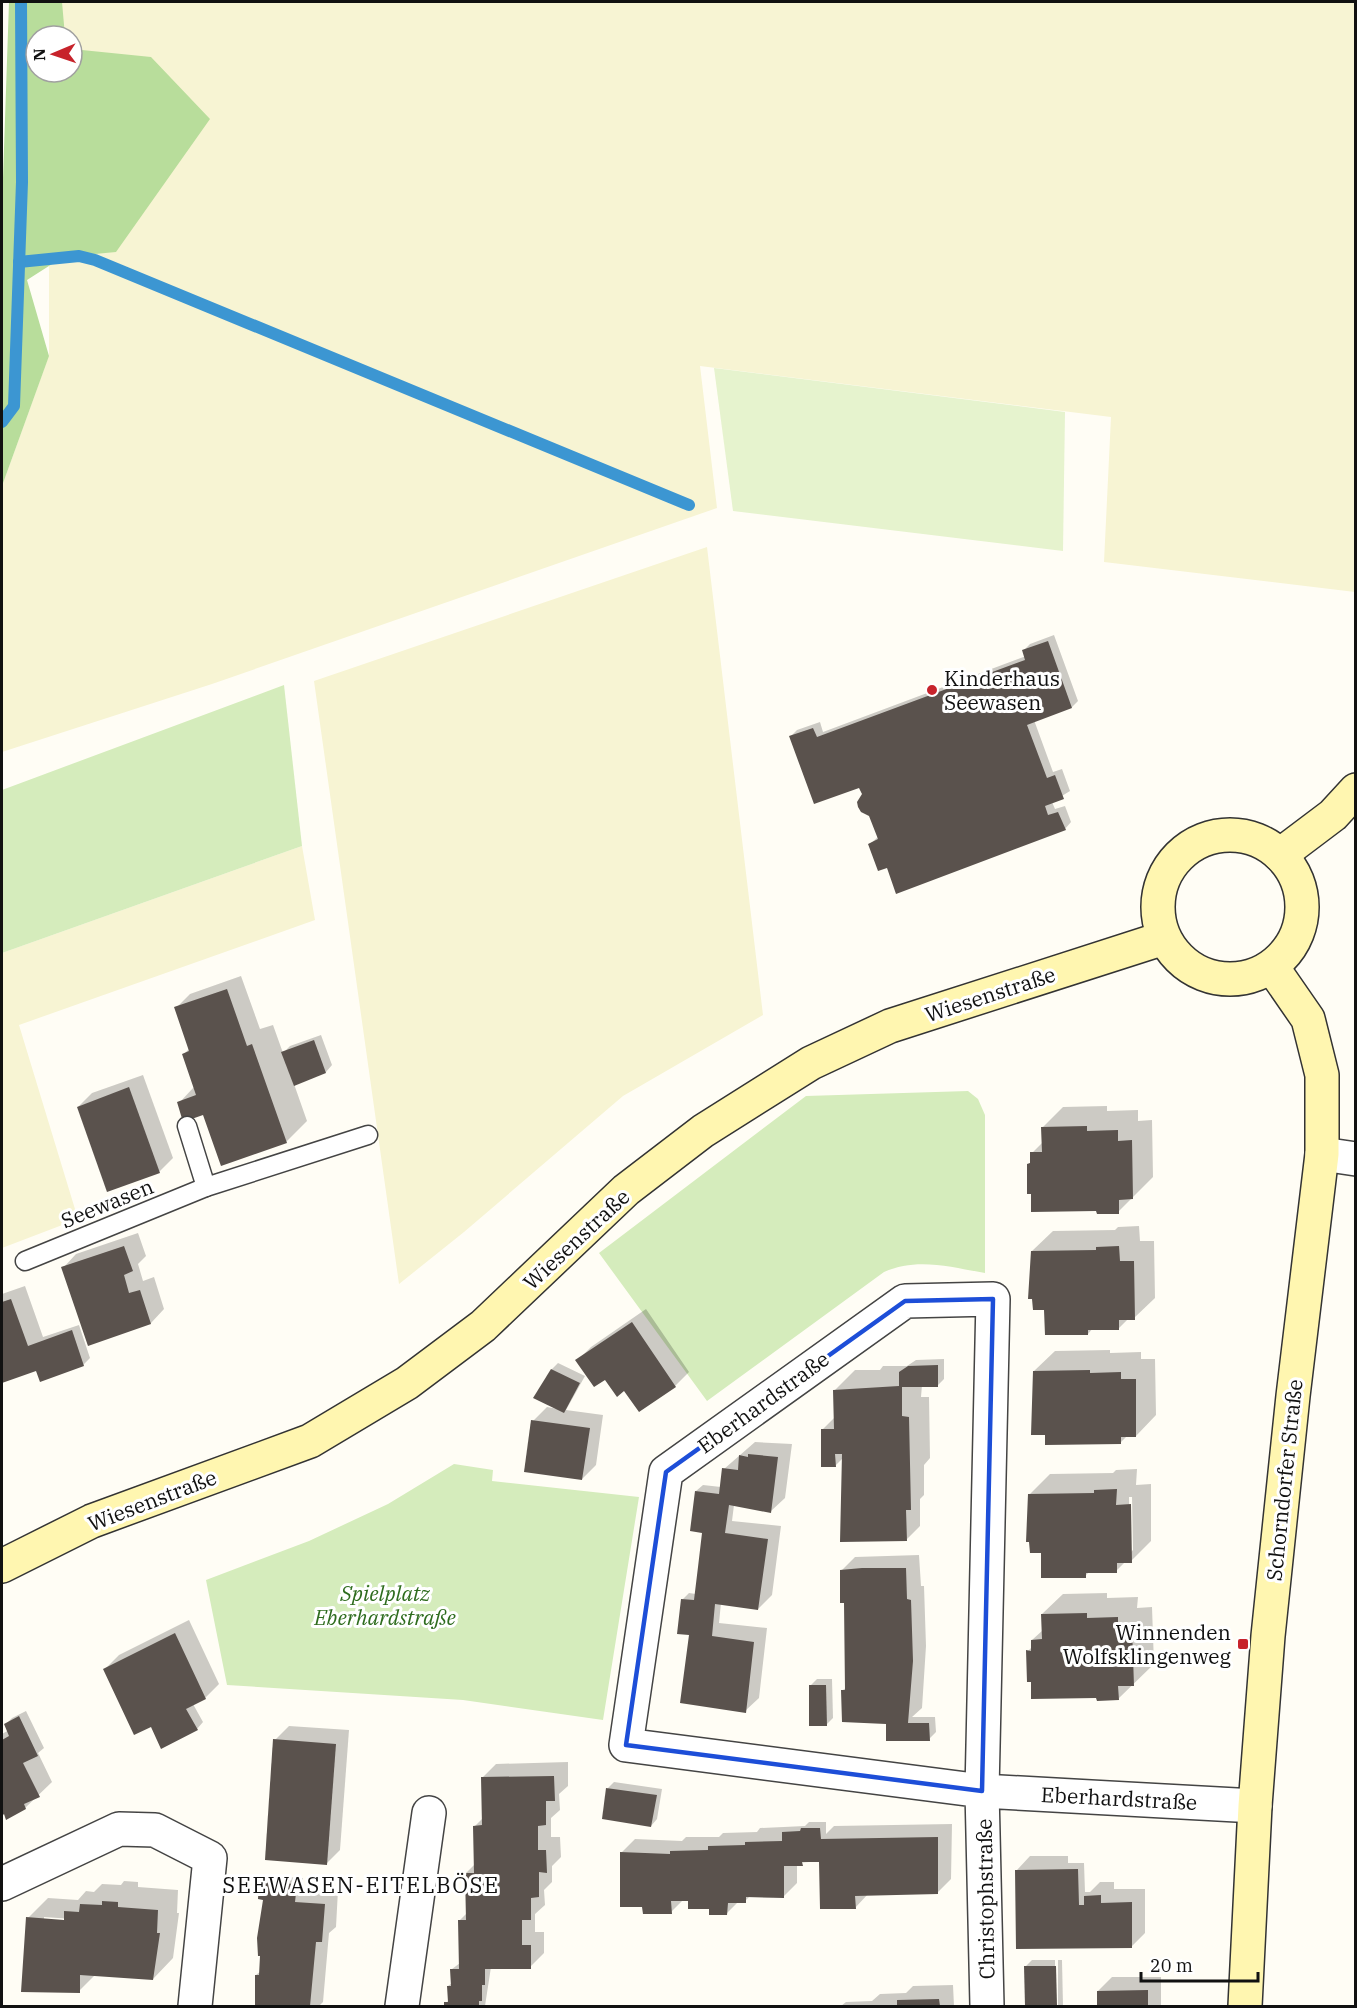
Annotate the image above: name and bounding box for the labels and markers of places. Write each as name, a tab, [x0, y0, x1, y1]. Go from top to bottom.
place label: Kinderhaus Seewasen	[944, 664, 1060, 716]
marker: Kinderhaus Seewasen	[925, 683, 939, 697]
place label: Winnenden Wolfsklingenweg	[1063, 1618, 1232, 1670]
marker: Winnenden Wolfsklingenweg	[1236, 1637, 1250, 1651]

